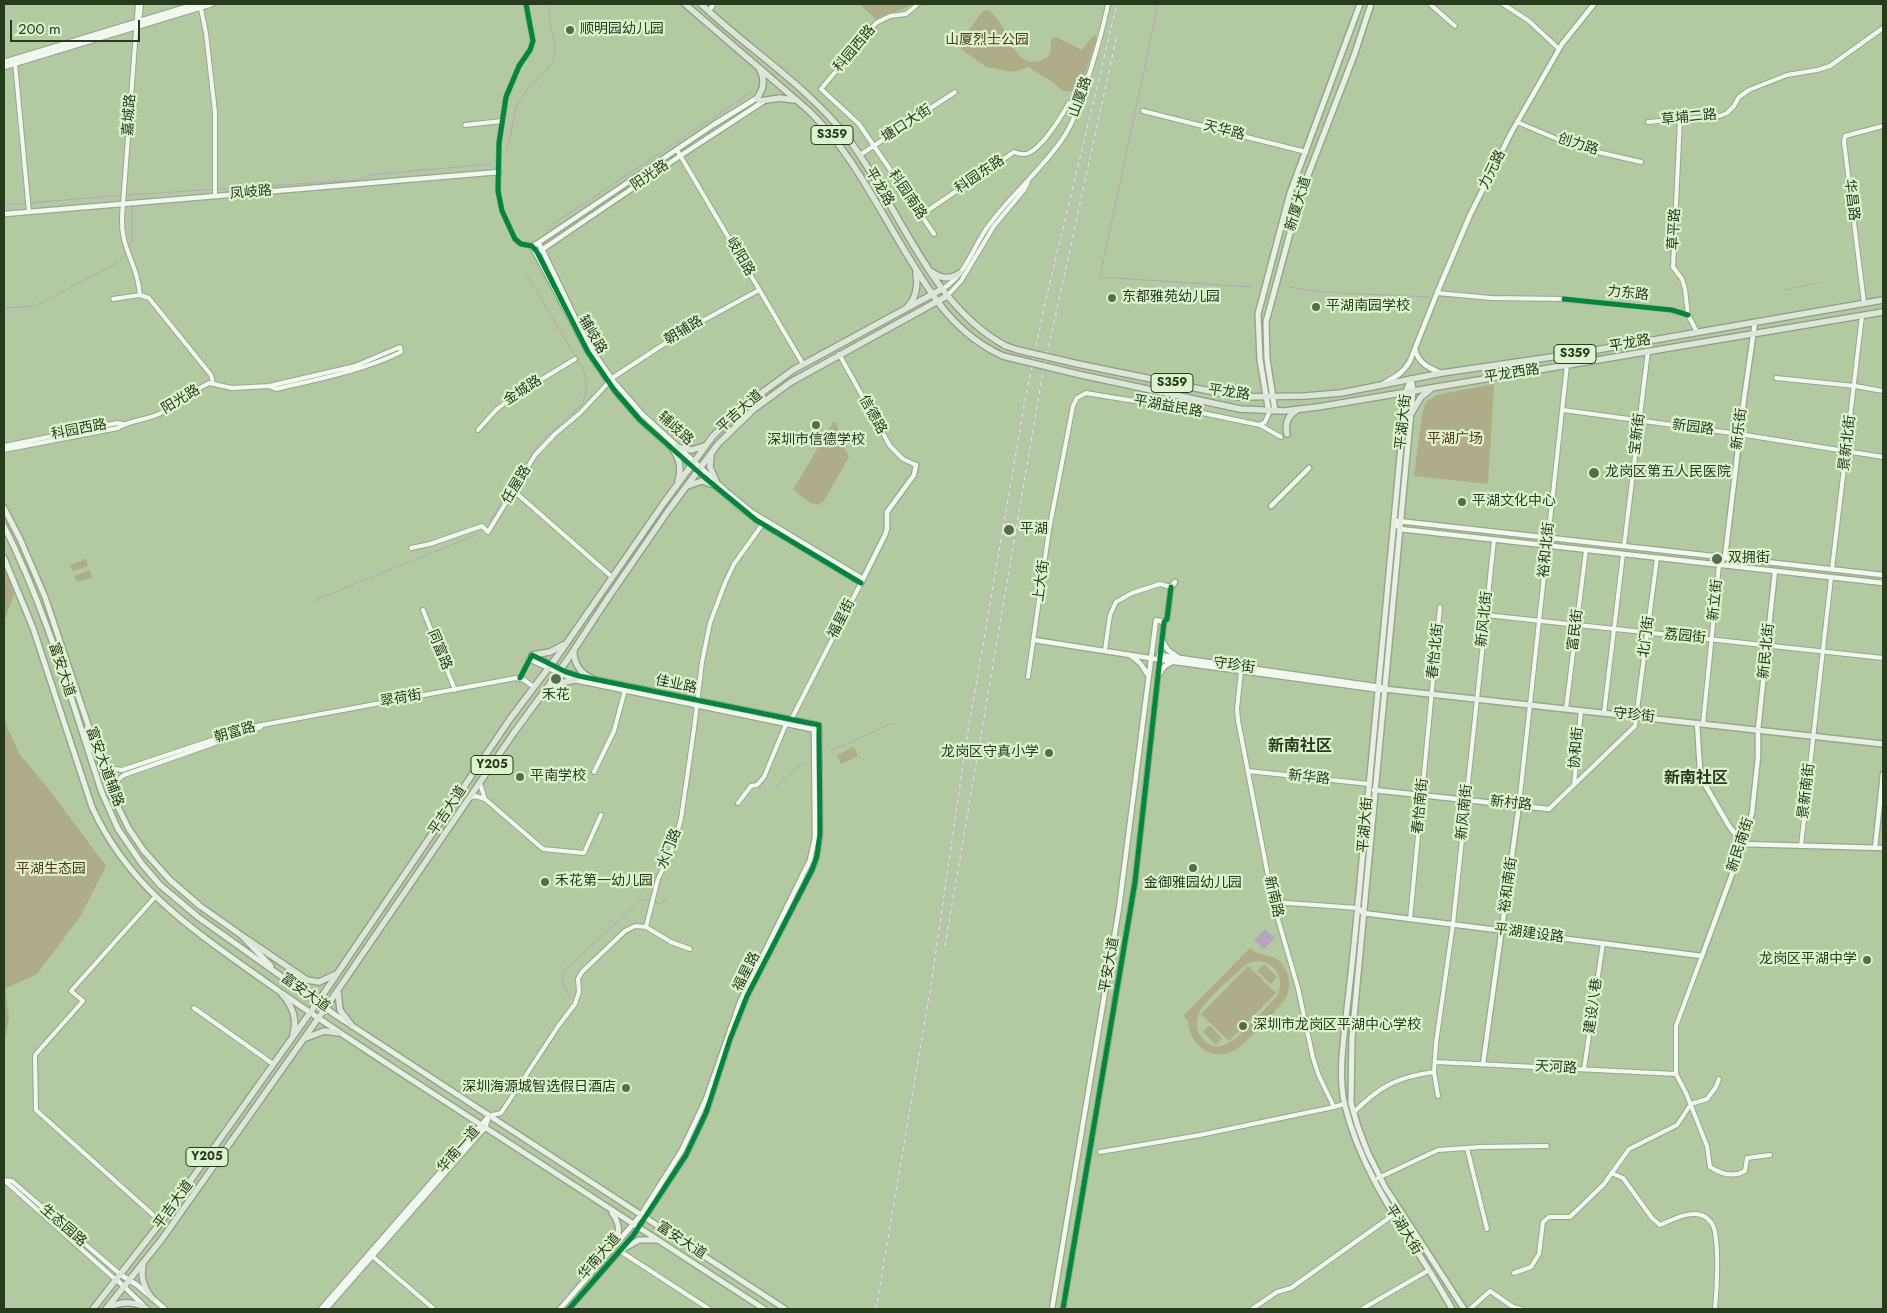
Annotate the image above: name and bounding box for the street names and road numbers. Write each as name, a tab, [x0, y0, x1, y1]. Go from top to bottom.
street label: 科园西路	[831, 22, 879, 76]
street label: 山厦路	[1066, 74, 1096, 120]
street label: 嘉城路	[120, 93, 140, 137]
street label: 塘口大街	[879, 102, 935, 146]
street label: 草埔二路	[1660, 107, 1718, 129]
street label: 天华路	[1202, 118, 1246, 144]
road number: S359	[811, 126, 853, 144]
street label: 创力路	[1555, 131, 1601, 159]
street label: 力元路	[1476, 147, 1510, 193]
street label: 科园东路	[952, 152, 1008, 198]
street label: 阳光路	[628, 157, 672, 195]
street label: 平龙路	[861, 165, 897, 209]
street label: 科园南路	[884, 167, 930, 223]
street label: 新厦大道	[1283, 175, 1315, 233]
street label: 华昌路	[1840, 178, 1862, 222]
street label: 凤岐路	[229, 183, 273, 203]
street label: 草平路	[1666, 208, 1684, 250]
street label: 岐阳路	[722, 235, 758, 279]
street label: 力东路	[1606, 283, 1650, 305]
street label: 辅岐路	[574, 313, 610, 357]
street label: 朝辅路	[662, 313, 706, 349]
street label: 平龙路	[1608, 332, 1652, 356]
road number: S359	[1554, 344, 1596, 364]
street label: 平龙西路	[1483, 361, 1541, 387]
street label: 金城路	[501, 373, 545, 409]
road number: S359	[1151, 373, 1193, 392]
street label: 阳光路	[159, 382, 203, 418]
street label: 平龙路	[1207, 382, 1251, 404]
street label: 平吉大道	[714, 387, 766, 437]
street label: 信德路	[854, 393, 890, 437]
street label: 平湖益民路	[1132, 393, 1204, 421]
street label: 平湖大街	[1393, 393, 1415, 451]
street label: 新乐街	[1729, 407, 1751, 451]
street label: 辅歧路	[654, 409, 696, 449]
street label: 宝新街	[1627, 412, 1649, 456]
street label: 景新北街	[1836, 414, 1860, 472]
street label: 科园西路	[50, 416, 108, 444]
street label: 新园路	[1671, 417, 1715, 439]
street label: 任屋路	[499, 463, 535, 507]
street label: 裕和北街	[1536, 521, 1558, 579]
street label: 上大街	[1031, 559, 1053, 603]
street label: 新立街	[1705, 578, 1727, 622]
street label: 新风北街	[1474, 590, 1496, 648]
street label: 福星街	[825, 596, 859, 642]
street label: 富民街	[1565, 608, 1587, 652]
street label: 北门街	[1636, 615, 1658, 659]
street label: 春怡北街	[1425, 622, 1447, 680]
street label: 新民北街	[1756, 622, 1778, 680]
street label: 荔园街	[1663, 626, 1707, 648]
street label: 同富路	[423, 627, 455, 673]
street label: 富安大道	[44, 641, 78, 699]
street label: 守珍街	[1212, 655, 1256, 677]
street label: 佳业路	[654, 672, 698, 698]
street label: 翠荷街	[379, 687, 423, 711]
street label: 守珍街	[1612, 705, 1656, 727]
street label: 朝富路	[212, 719, 258, 747]
street label: 富安大道辅路	[82, 725, 126, 809]
street label: 协和街	[1567, 726, 1587, 770]
road number: Y205	[471, 756, 513, 774]
street label: 景新南街	[1795, 762, 1819, 820]
street label: 新华路	[1287, 767, 1331, 789]
street label: 春怡南街	[1410, 777, 1432, 835]
street label: 平吉大道	[425, 783, 471, 839]
street label: 新风南街	[1454, 783, 1476, 841]
street label: 新村路	[1489, 793, 1533, 815]
street label: 平湖大街	[1355, 796, 1377, 854]
street label: 新民南街	[1724, 816, 1758, 874]
street label: 水门路	[655, 826, 685, 872]
street label: 裕和南街	[1497, 856, 1521, 914]
street label: 新南路	[1260, 875, 1286, 919]
street label: 平湖建设路	[1493, 921, 1565, 947]
street label: 平安大道	[1097, 936, 1123, 994]
street label: 福星路	[730, 949, 764, 995]
street label: 富安大道	[277, 970, 333, 1016]
street label: 建设八巷	[1582, 977, 1606, 1035]
street label: 天河路	[1535, 1059, 1577, 1077]
street label: 华南一道	[434, 1123, 484, 1177]
road number: Y205	[186, 1148, 228, 1166]
street label: 平吉大道	[151, 1177, 197, 1233]
street label: 生态园路	[36, 1201, 90, 1251]
street label: 平湖大街	[1381, 1202, 1425, 1258]
street label: 富安大道	[653, 1219, 709, 1263]
street label: 华南大道	[575, 1230, 625, 1284]

